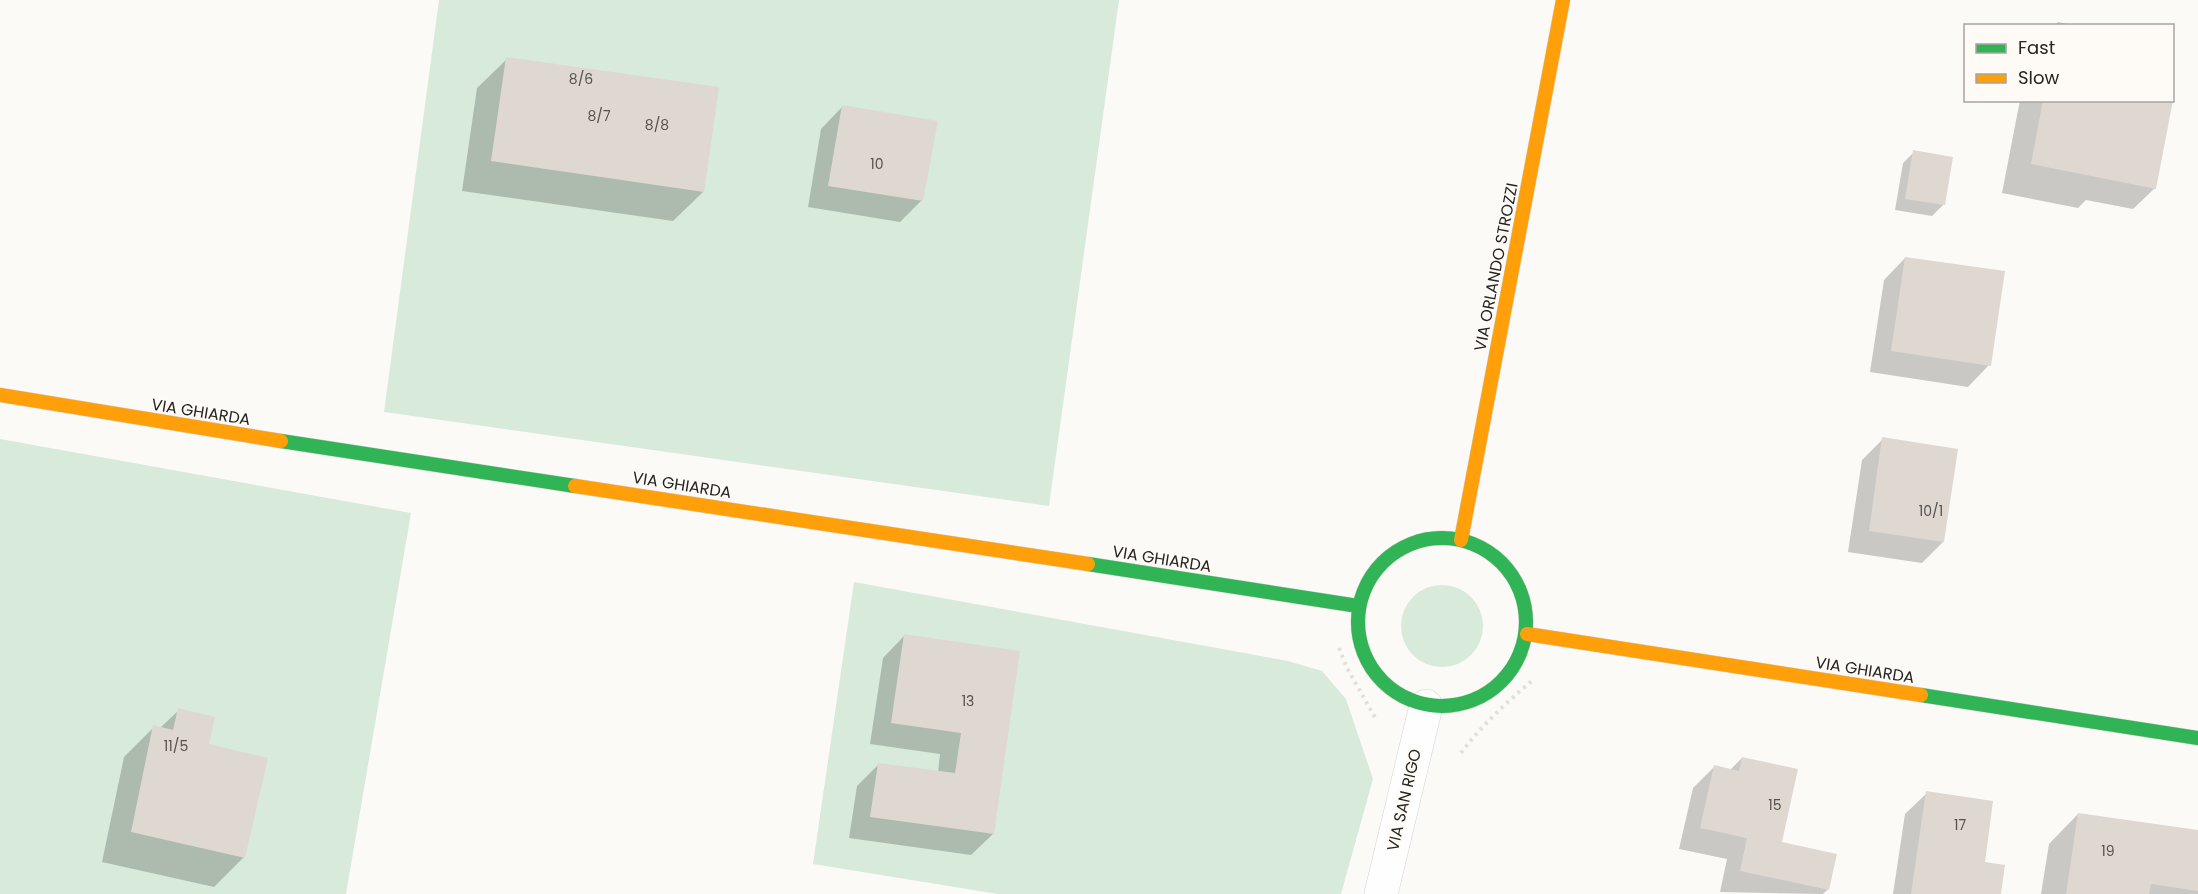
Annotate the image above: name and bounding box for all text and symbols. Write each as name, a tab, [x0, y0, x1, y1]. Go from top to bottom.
legend	[1964, 24, 2174, 102]
text: Fast	[2018, 35, 2055, 60]
text: Slow	[2018, 65, 2060, 90]
house number: 8/6	[569, 69, 593, 89]
house number: 8/7	[587, 106, 611, 126]
house number: 8/8	[645, 115, 669, 135]
house number: 10	[870, 154, 884, 174]
street label: VIA ORLANDO STROZZI	[1468, 181, 1524, 353]
street label: VIA GHIARDA	[150, 393, 252, 431]
street label: VIA GHIARDA	[631, 466, 733, 504]
house number: 10/1	[1919, 501, 1943, 521]
street label: VIA GHIARDA	[1111, 540, 1213, 578]
street label: VIA GHIARDA	[1814, 651, 1916, 689]
house number: 13	[962, 691, 974, 711]
house number: 11/5	[164, 736, 188, 756]
street label: VIA SAN RIGO	[1381, 747, 1427, 853]
house number: 15	[1768, 795, 1782, 815]
house number: 17	[1954, 815, 1966, 835]
house number: 19	[2101, 841, 2115, 861]

